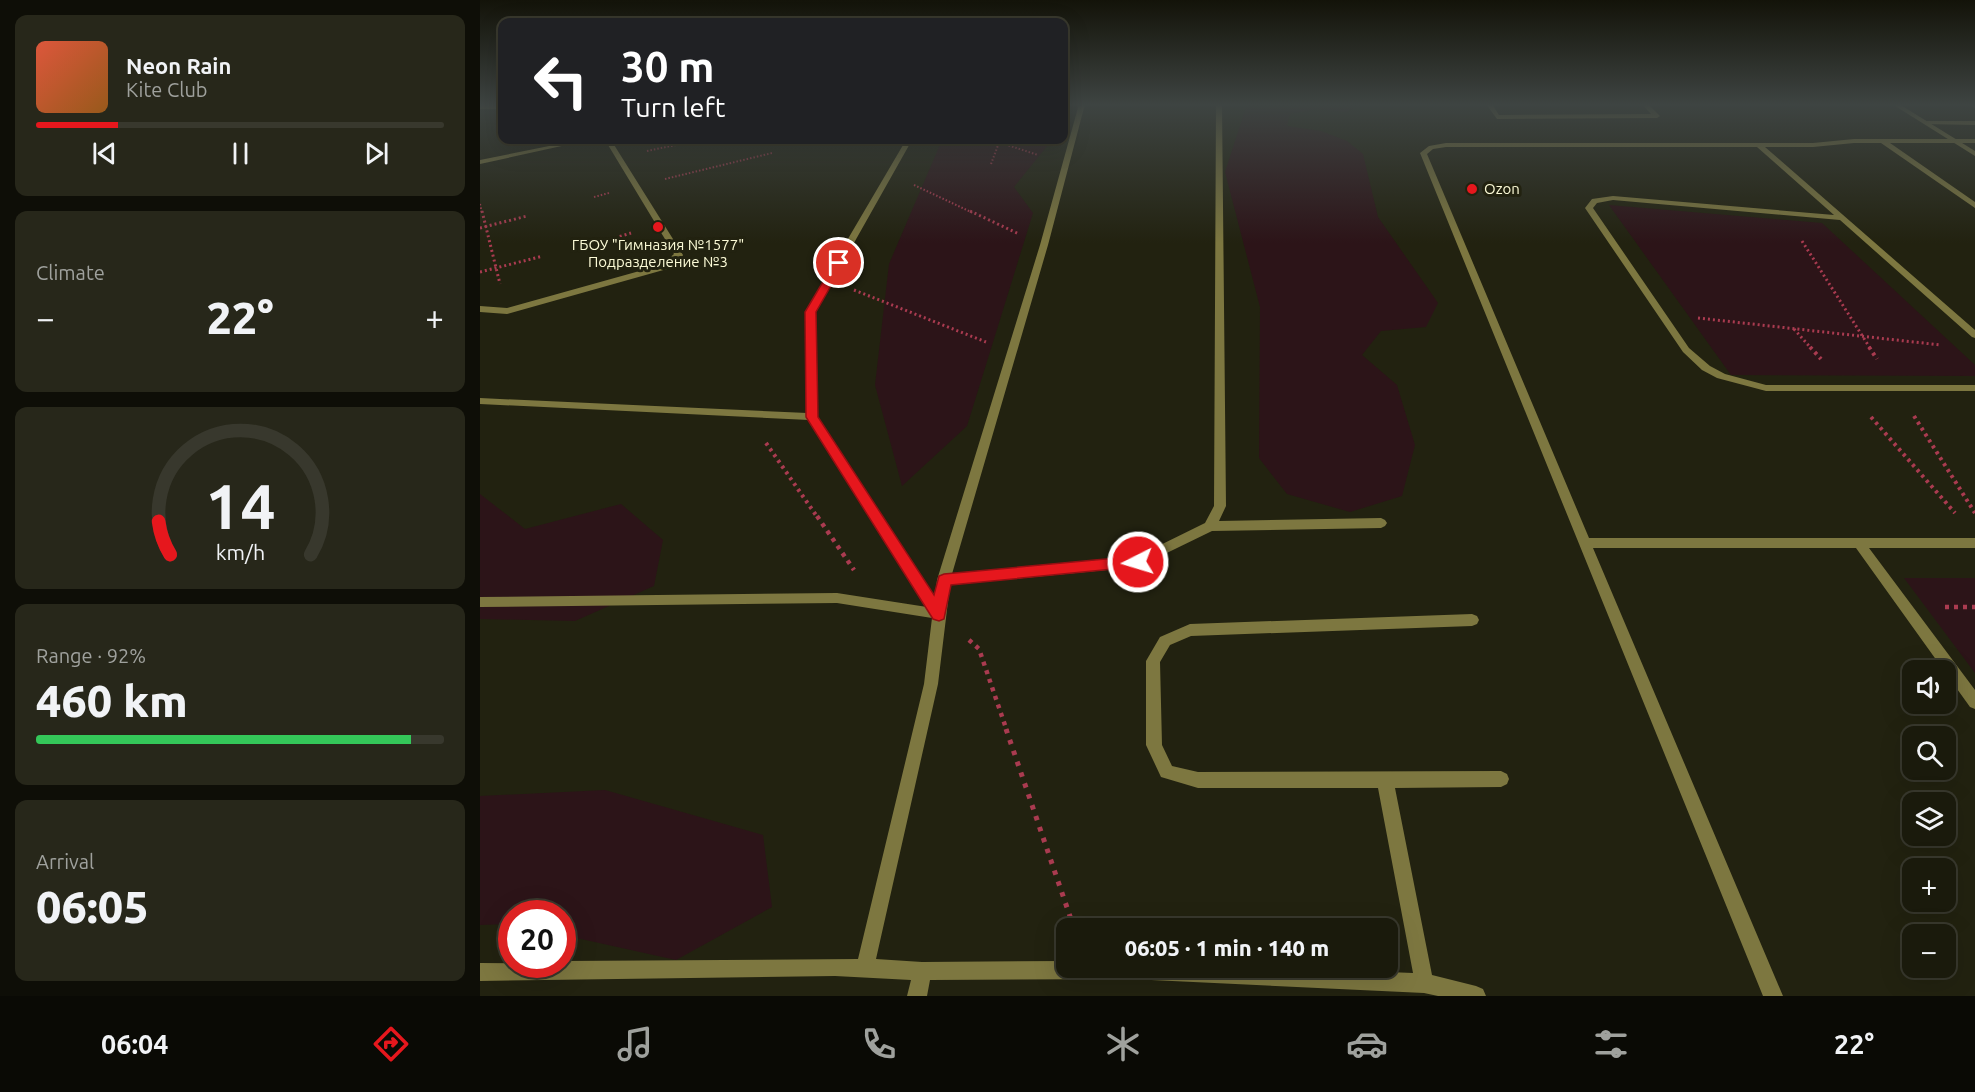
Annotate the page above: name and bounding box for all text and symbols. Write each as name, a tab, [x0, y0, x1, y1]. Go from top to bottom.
icon: left	[522, 42, 600, 120]
text: 30 m	[621, 43, 715, 90]
text: Neon Rain	[126, 53, 231, 78]
text: Kite Club	[126, 78, 208, 101]
text: Turn left	[621, 92, 725, 122]
icon: previous	[88, 137, 121, 170]
icon: pause	[224, 137, 257, 170]
icon: next	[360, 137, 393, 170]
place label: Ozon	[1484, 180, 1520, 197]
marker: Ozon	[1465, 182, 1479, 196]
marker: ГБОУ "Гимназия №1577" Подразделение №3	[651, 220, 665, 234]
place label: ГБОУ "Гимназия №1577" Подразделение №3	[572, 236, 744, 270]
pin	[813, 237, 864, 288]
icon: arrive	[822, 246, 855, 279]
text: Climate	[36, 261, 105, 284]
text: 22°	[206, 292, 274, 343]
text: −	[36, 299, 55, 336]
text: +	[425, 299, 444, 336]
text: 14	[205, 471, 275, 541]
position arrow	[1106, 530, 1170, 594]
text: km/h	[215, 540, 265, 564]
text: Range · 92%	[36, 644, 146, 667]
map controls	[1902, 660, 1956, 978]
button: sound	[1902, 660, 1956, 714]
text: 460 km	[36, 675, 188, 726]
button: search	[1902, 726, 1956, 780]
button: layers	[1902, 792, 1956, 846]
text: Arrival	[36, 850, 94, 873]
button: +	[1902, 858, 1956, 912]
text: 06:05	[36, 881, 149, 932]
speed limit sign: 20	[498, 900, 576, 978]
button: −	[1902, 924, 1956, 978]
text: 06:05 · 1 min · 140 m	[1125, 935, 1329, 960]
icon: directions	[370, 1023, 412, 1065]
icon: music	[614, 1023, 656, 1065]
icon: phone	[858, 1023, 900, 1065]
icon: climate	[1102, 1023, 1144, 1065]
icon: car	[1346, 1023, 1388, 1065]
icon: filters	[1590, 1023, 1632, 1065]
text: 06:04	[101, 1029, 169, 1059]
text: 22°	[1834, 1029, 1874, 1059]

